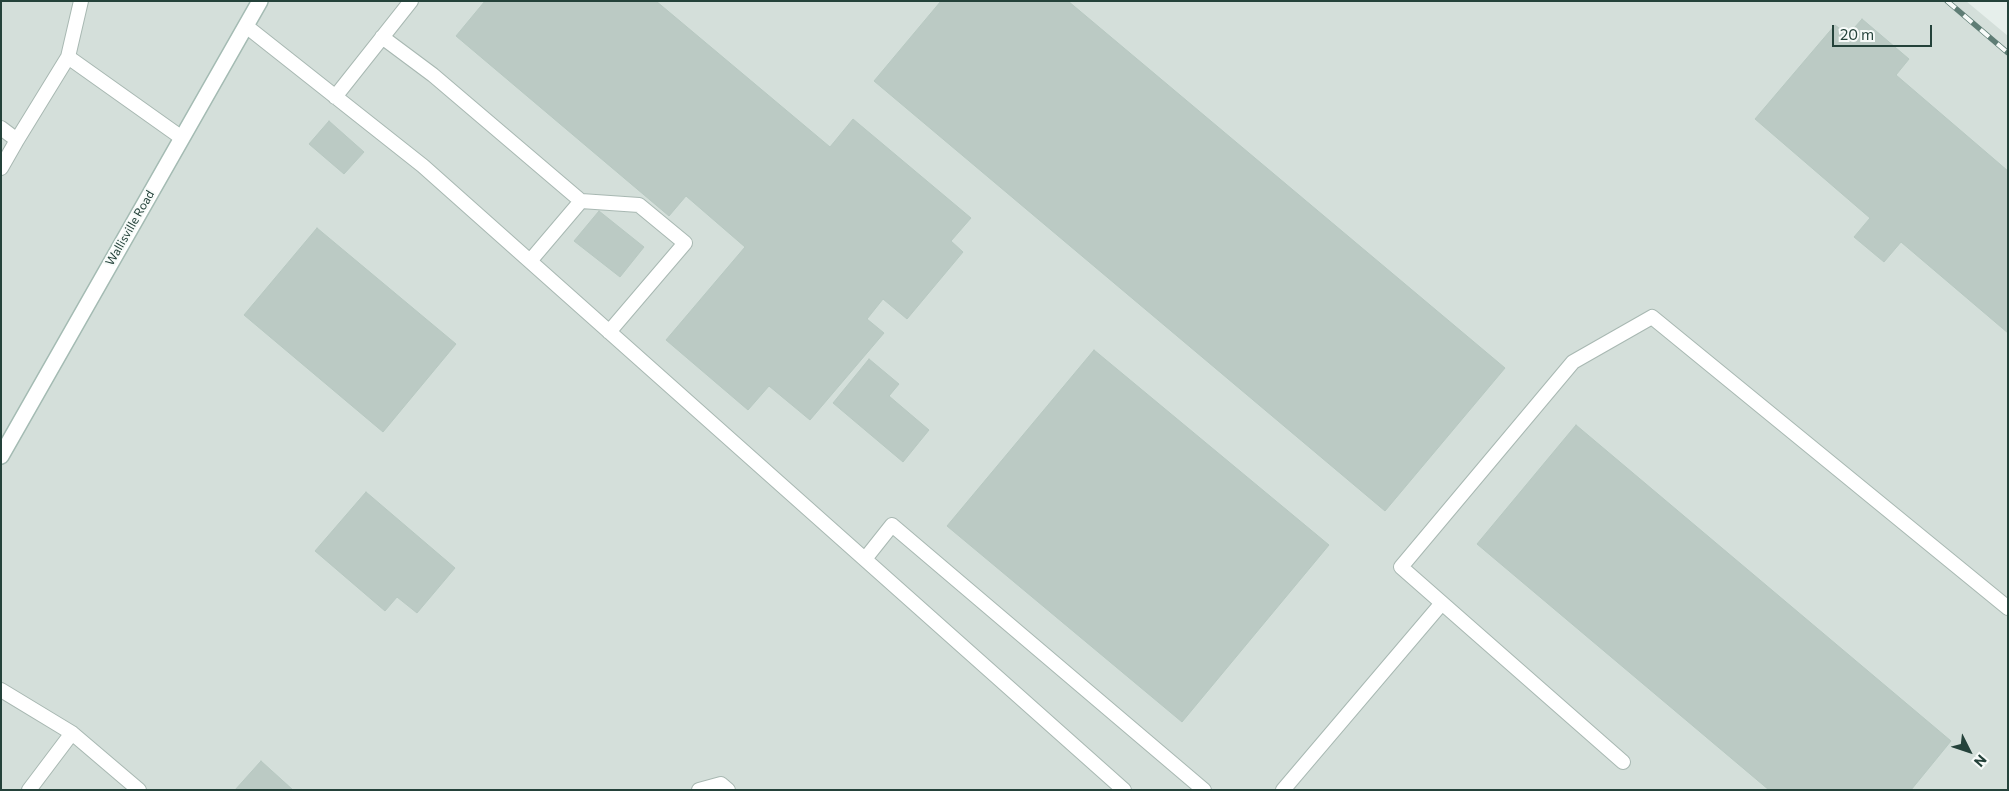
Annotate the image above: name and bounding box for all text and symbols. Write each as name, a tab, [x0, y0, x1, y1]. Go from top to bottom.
scale bar	[1834, 15, 1934, 47]
text: 20 m	[1840, 25, 1874, 43]
street label: Wallisville Road	[103, 188, 157, 268]
north arrow	[1944, 726, 1994, 776]
text: N	[1971, 752, 1991, 771]

